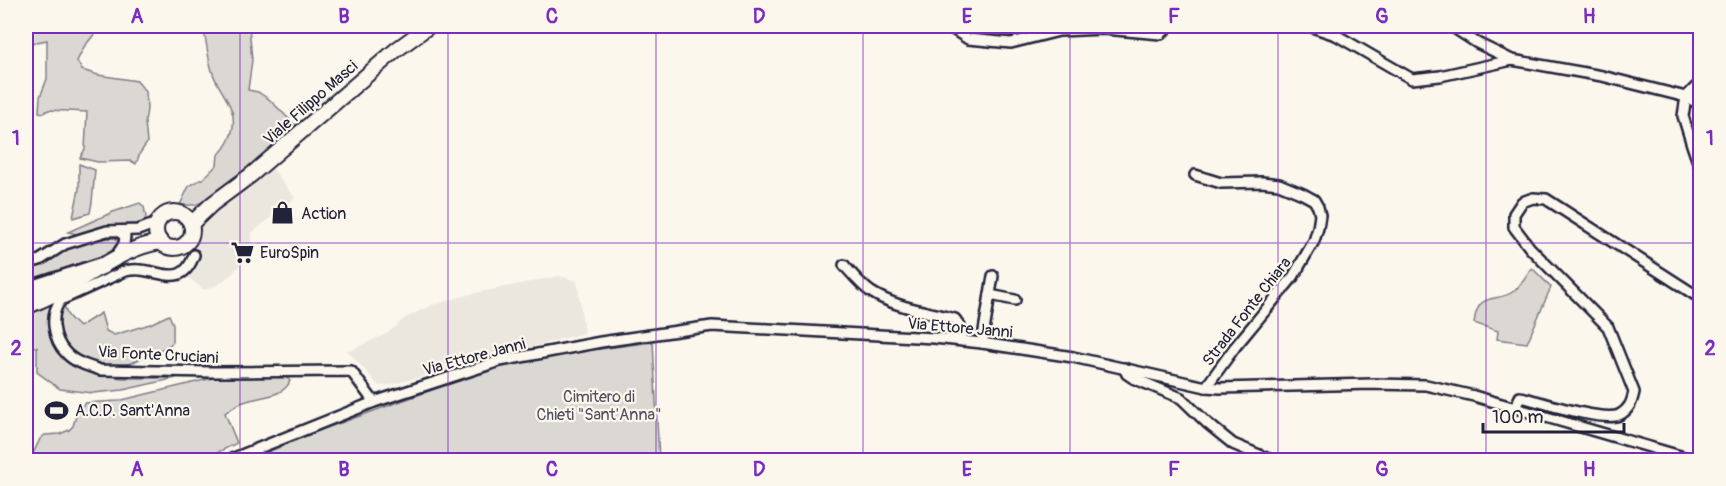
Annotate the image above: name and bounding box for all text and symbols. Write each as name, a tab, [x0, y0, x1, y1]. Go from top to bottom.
text: A	[131, 4, 144, 29]
text: B	[338, 4, 350, 29]
text: C	[546, 4, 558, 29]
text: D	[753, 4, 766, 29]
text: E	[962, 4, 973, 29]
text: F	[1168, 4, 1180, 29]
text: G	[1375, 4, 1389, 29]
text: H	[1583, 4, 1596, 29]
street label: Viale Filippo Masci	[259, 56, 362, 149]
text: 1	[12, 126, 20, 151]
text: 1	[1706, 126, 1714, 151]
shop icon: Action	[270, 200, 296, 226]
place label: Action	[301, 204, 346, 224]
supermarket icon: EuroSpin	[229, 239, 255, 265]
place label: EuroSpin	[260, 243, 319, 263]
street label: Strada Fonte Chiara	[1198, 253, 1295, 370]
street label: Via Ettore Janni	[906, 313, 1013, 343]
street label: Via Ettore Janni	[421, 334, 528, 380]
text: 2	[10, 336, 22, 361]
text: 2	[1704, 336, 1716, 361]
street label: Via Fonte Cruciani	[97, 342, 219, 368]
park label: Cimitero di Chieti "Sant'Anna"	[537, 387, 661, 425]
scale bar	[1483, 396, 1624, 434]
sports icon: A.C.D. Sant'Anna	[44, 397, 70, 423]
place label: A.C.D. Sant'Anna	[75, 401, 190, 421]
text: 100 m	[1492, 406, 1544, 429]
text: A	[131, 457, 144, 482]
text: B	[338, 457, 350, 482]
text: C	[546, 457, 558, 482]
text: D	[753, 457, 766, 482]
text: E	[962, 457, 973, 482]
text: F	[1168, 457, 1180, 482]
text: G	[1375, 457, 1389, 482]
text: H	[1583, 457, 1596, 482]

